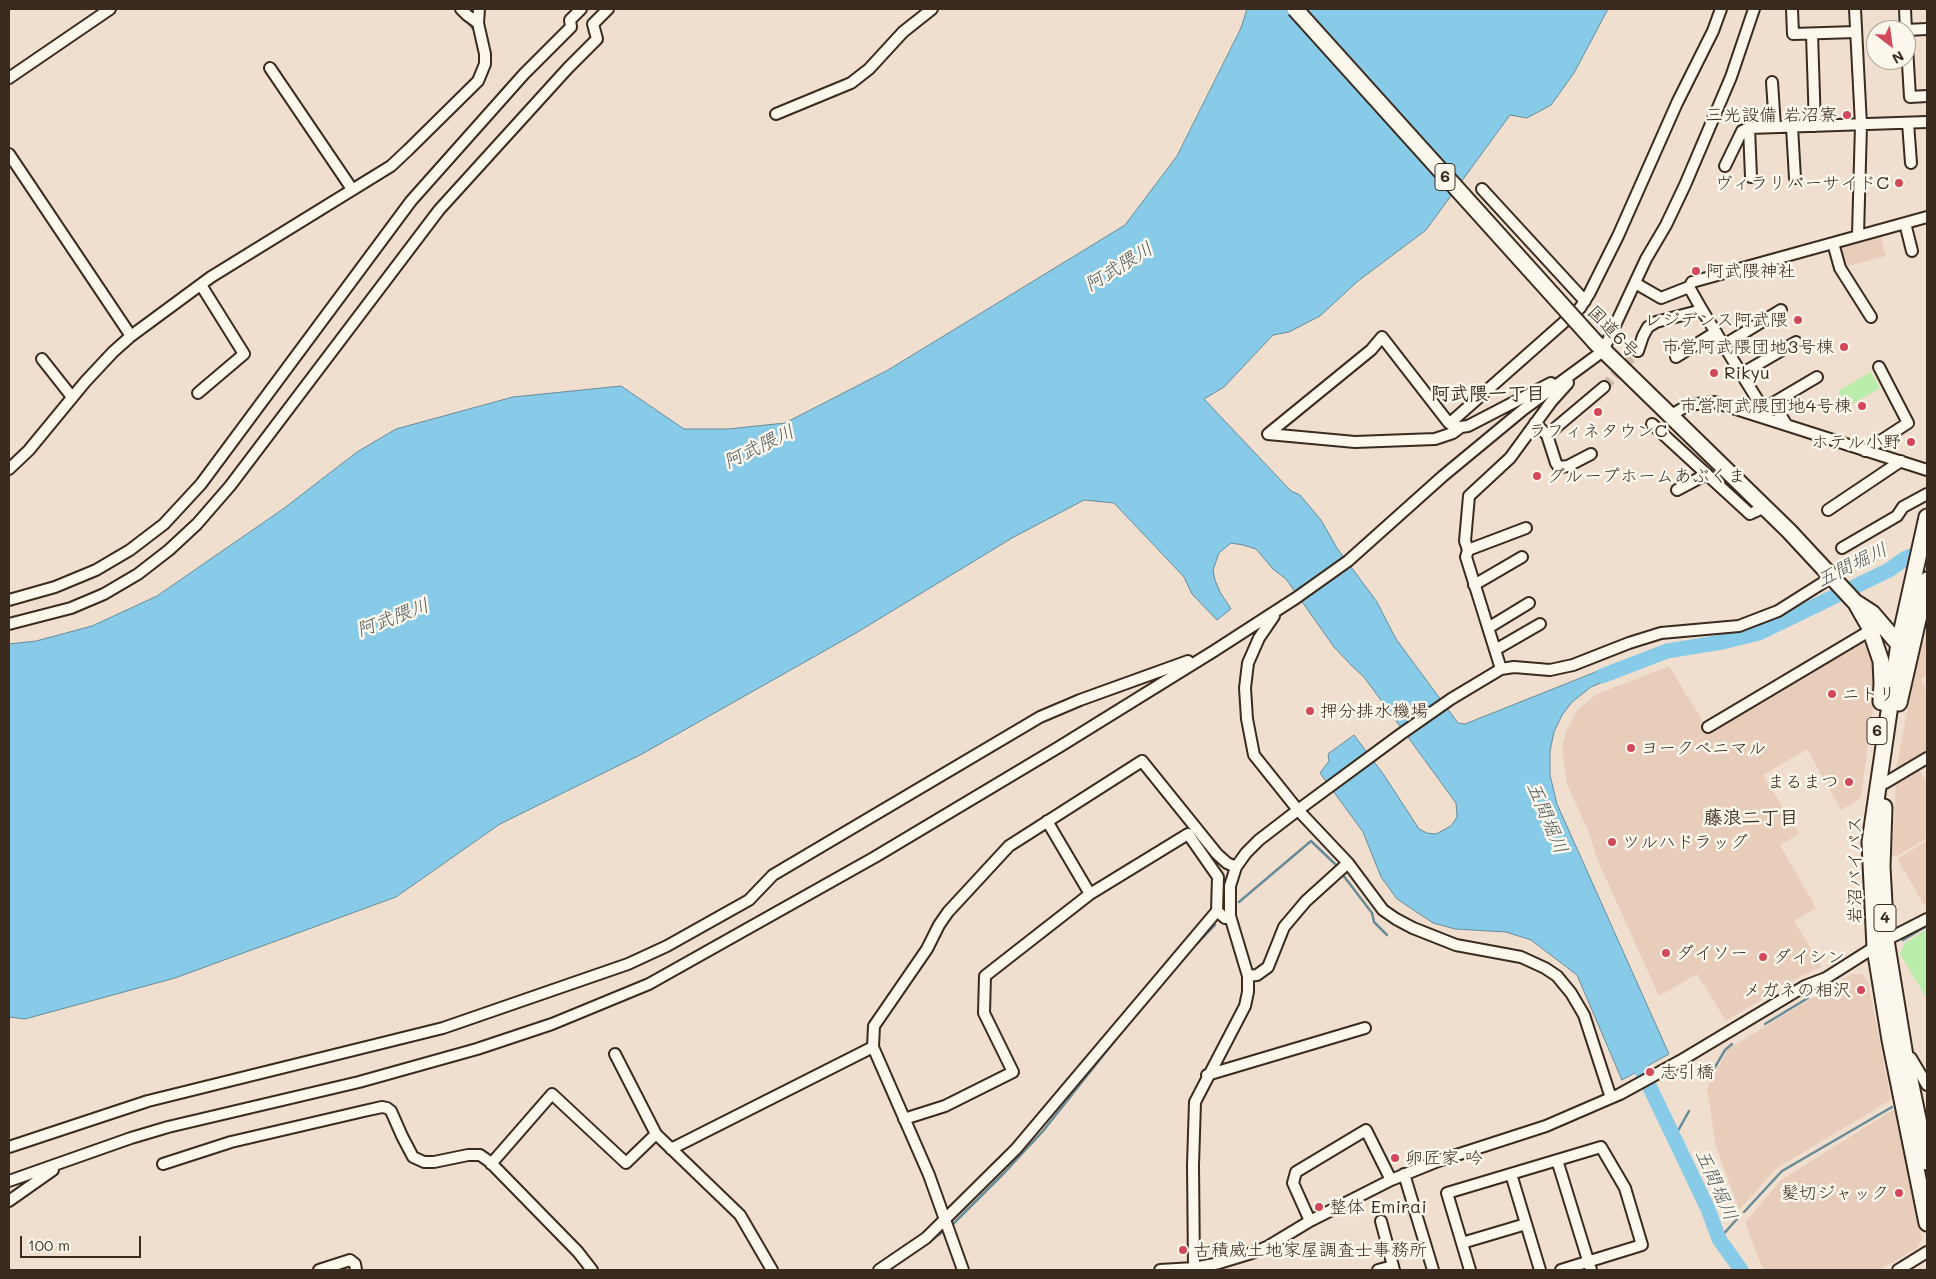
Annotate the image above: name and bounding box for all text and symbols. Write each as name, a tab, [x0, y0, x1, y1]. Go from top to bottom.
north arrow	[1866, 20, 1916, 70]
text: N	[1889, 47, 1908, 68]
place label: 三光設備 岩沼寮	[1705, 104, 1837, 126]
marker: 三光設備 岩沼寮	[1841, 109, 1853, 121]
road number: 6	[1435, 163, 1455, 190]
place label: ヴィラリバーサイドC	[1714, 172, 1889, 194]
marker: ヴィラリバーサイドC	[1893, 177, 1905, 189]
water label: 阿武隈川	[1081, 237, 1157, 297]
place label: 阿武隈神社	[1706, 260, 1796, 282]
marker: 阿武隈神社	[1690, 265, 1702, 277]
street label: 国道6号	[1583, 301, 1643, 363]
place label: レジデンス阿武隈	[1644, 309, 1788, 331]
marker: レジデンス阿武隈	[1792, 314, 1804, 326]
place label: 市営阿武隈団地3号棟	[1661, 336, 1834, 358]
marker: 市営阿武隈団地3号棟	[1838, 341, 1850, 353]
place label: Rikyu	[1724, 362, 1770, 384]
marker: Rikyu	[1708, 367, 1720, 379]
district label: 阿武隈一丁目	[1431, 383, 1545, 405]
place label: 市営阿武隈団地4号棟	[1679, 395, 1852, 417]
marker: 市営阿武隈団地4号棟	[1856, 400, 1868, 412]
marker: ラフィネタウンC	[1592, 406, 1604, 418]
water label: 阿武隈川	[720, 420, 798, 474]
place label: ラフィネタウンC	[1529, 420, 1667, 442]
place label: ホテル小野	[1811, 431, 1901, 453]
marker: ホテル小野	[1905, 436, 1917, 448]
place label: グループホームあぶくま	[1547, 465, 1746, 487]
marker: グループホームあぶくま	[1531, 470, 1543, 482]
water label: 五間堀川	[1813, 538, 1891, 592]
water label: 阿武隈川	[353, 594, 433, 642]
place label: ニトリ	[1842, 683, 1896, 705]
marker: ニトリ	[1826, 688, 1838, 700]
place label: 押分排水機場	[1320, 700, 1428, 722]
marker: 押分排水機場	[1304, 705, 1316, 717]
road number: 6	[1867, 718, 1887, 744]
place label: ヨークベニマル	[1641, 737, 1766, 759]
marker: ヨークベニマル	[1625, 742, 1637, 754]
place label: まるまつ	[1767, 771, 1839, 793]
marker: まるまつ	[1843, 776, 1855, 788]
water label: 五間堀川	[1522, 779, 1572, 857]
district label: 藤浪二丁目	[1704, 807, 1798, 829]
street label: 岩沼バイパス	[1844, 816, 1866, 924]
place label: ツルハドラッグ	[1622, 831, 1748, 853]
marker: ツルハドラッグ	[1606, 836, 1618, 848]
road number: 4	[1874, 904, 1896, 931]
place label: ダイソー	[1676, 942, 1748, 964]
place label: ダイシン	[1773, 946, 1845, 968]
marker: ダイソー	[1660, 947, 1672, 959]
marker: ダイシン	[1757, 951, 1769, 963]
place label: メガネの相沢	[1743, 979, 1851, 1001]
marker: メガネの相沢	[1855, 984, 1867, 996]
place label: 志引橋	[1660, 1061, 1714, 1083]
marker: 志引橋	[1644, 1066, 1656, 1078]
water label: 五間堀川	[1690, 1146, 1742, 1224]
place label: 卵匠家 吟	[1405, 1147, 1483, 1169]
marker: 卵匠家 吟	[1389, 1152, 1401, 1164]
place label: 髪切ジャック	[1781, 1182, 1889, 1204]
marker: 髪切ジャック	[1893, 1187, 1905, 1199]
place label: 整体 Emirai	[1329, 1196, 1427, 1218]
marker: 整体 Emirai	[1313, 1201, 1325, 1213]
scale bar	[22, 1226, 144, 1258]
text: 100 m	[28, 1235, 70, 1255]
place label: 古積威土地家屋調査士事務所	[1193, 1239, 1427, 1261]
marker: 古積威土地家屋調査士事務所	[1177, 1244, 1189, 1256]

